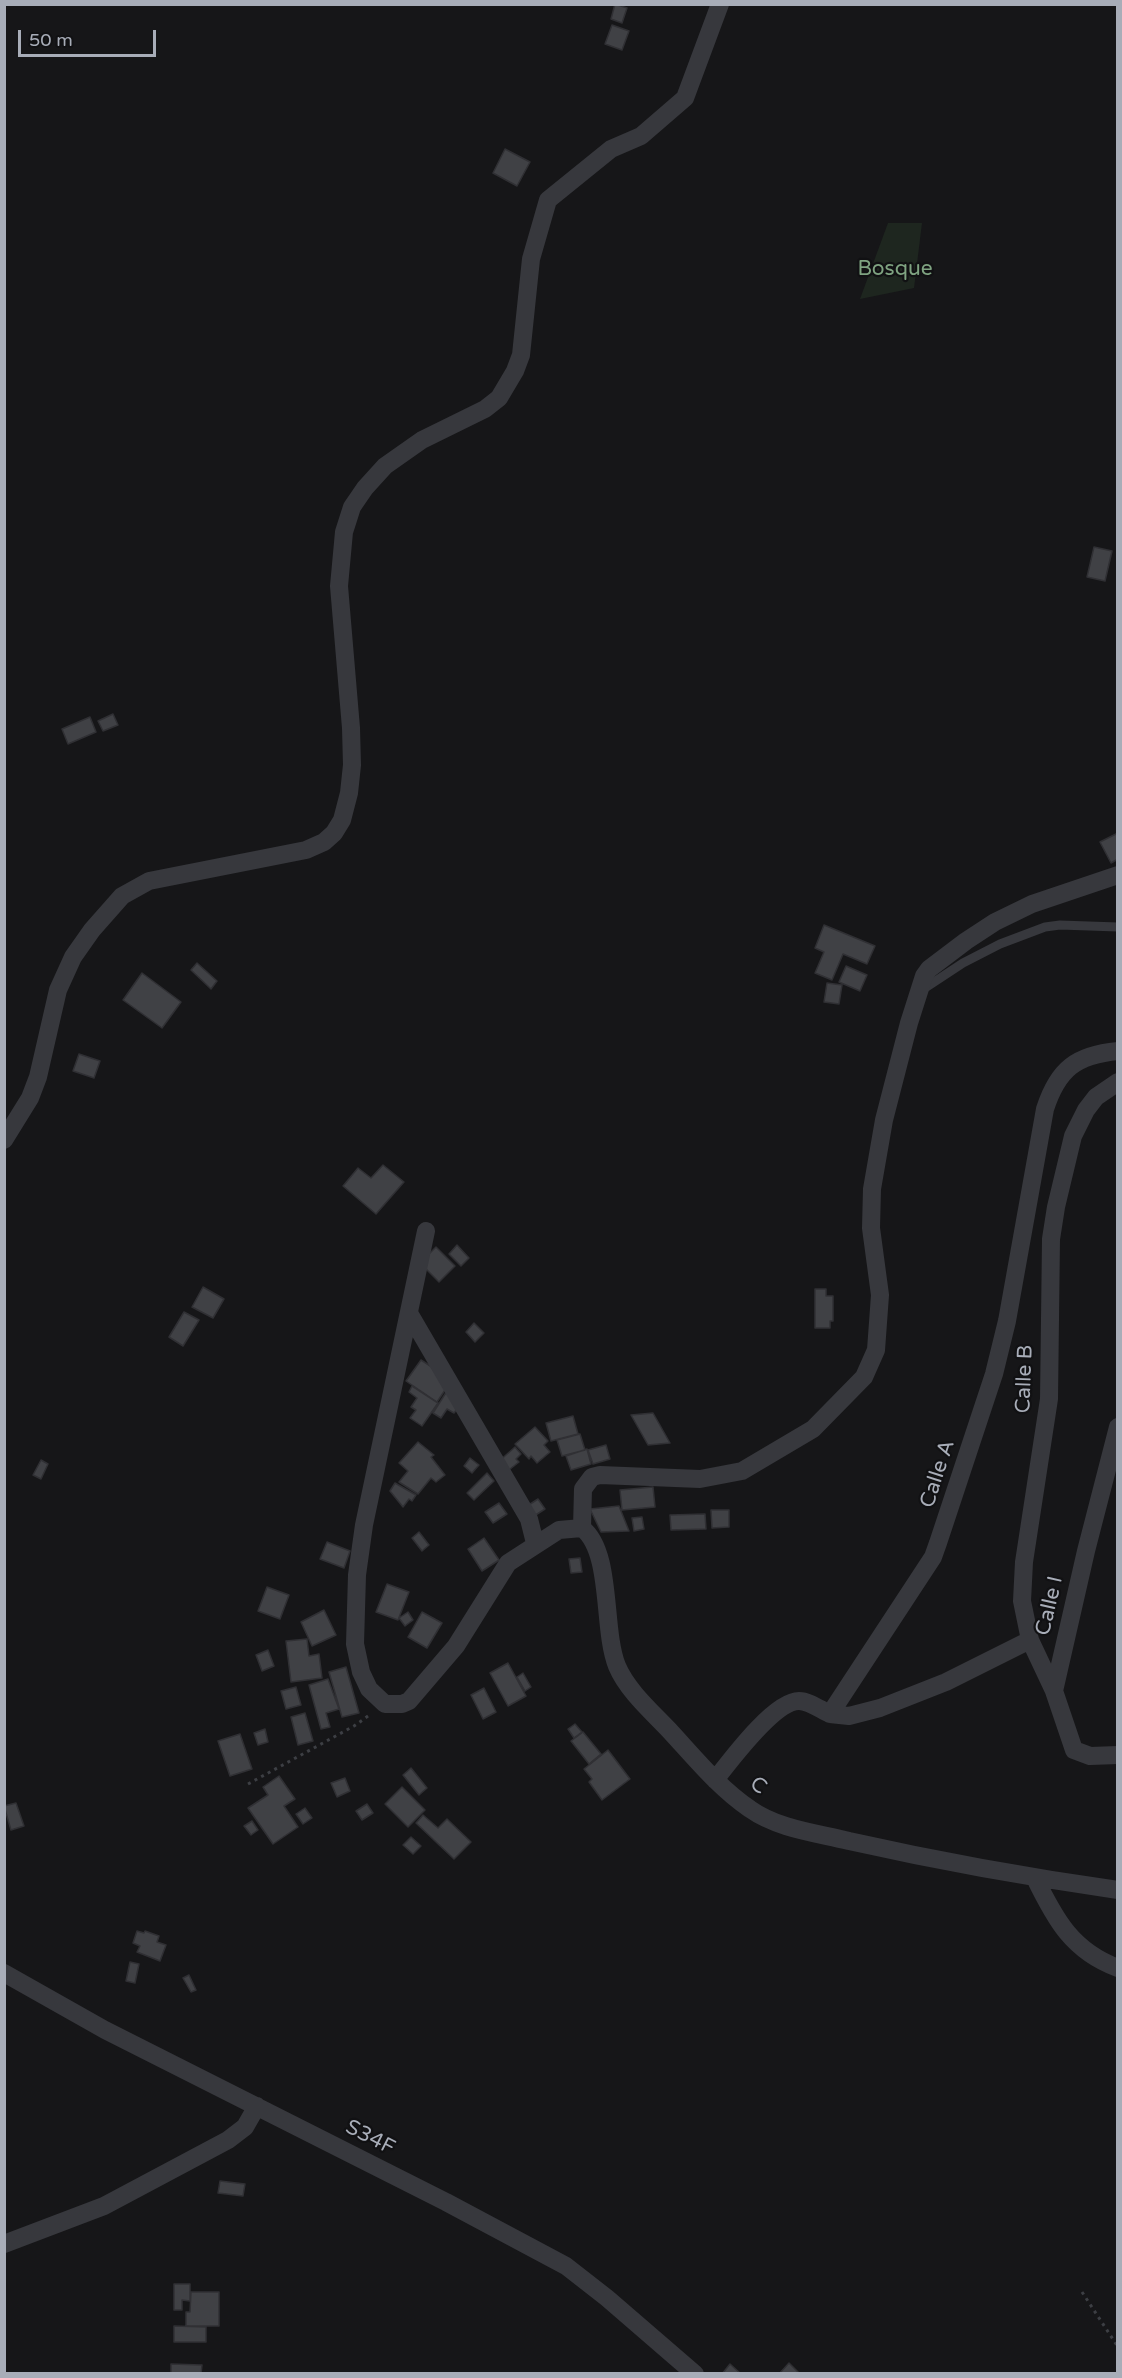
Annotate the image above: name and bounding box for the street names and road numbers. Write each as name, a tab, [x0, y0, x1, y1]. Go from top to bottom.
street label: Calle B	[1011, 1344, 1039, 1414]
street label: Calle A	[915, 1437, 961, 1511]
street label: Calle I	[1031, 1574, 1069, 1638]
street label: C	[745, 1772, 771, 1800]
street label: S34F	[341, 2115, 399, 2161]

